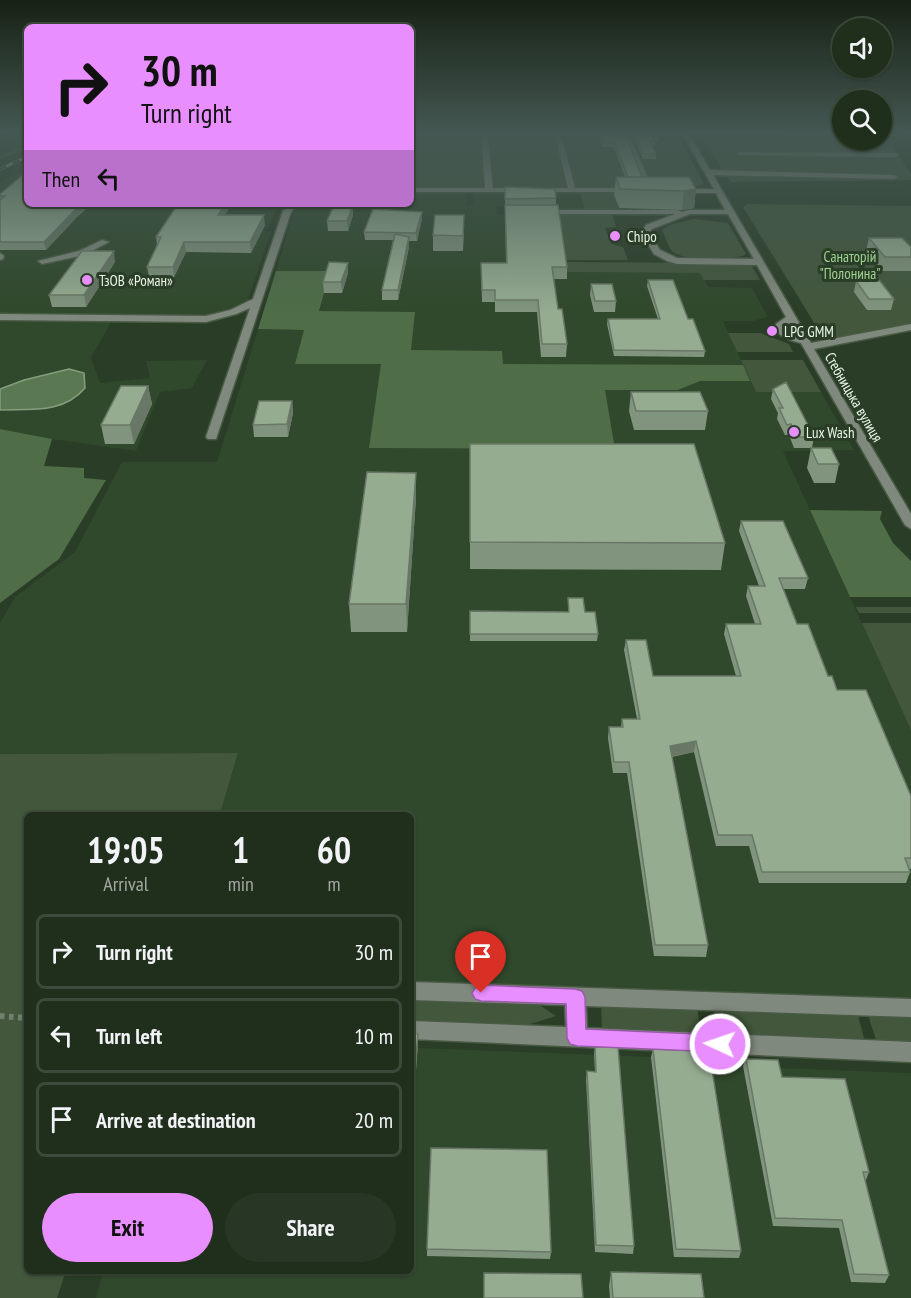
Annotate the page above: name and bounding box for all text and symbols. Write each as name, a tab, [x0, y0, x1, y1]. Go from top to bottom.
map controls	[832, 18, 892, 150]
button: sound	[832, 18, 892, 78]
text: 30 m	[141, 43, 218, 98]
icon: right	[42, 48, 120, 126]
button: search	[832, 90, 892, 150]
text: Turn right	[141, 96, 232, 130]
icon: left	[92, 162, 125, 195]
text: Then	[42, 165, 80, 193]
place label: Chipo	[627, 227, 657, 246]
marker: Chipo	[608, 229, 622, 243]
park label: Санаторій "Полонина"	[819, 247, 881, 283]
place label: ТзОВ «Роман»	[99, 271, 173, 290]
marker: ТзОВ «Роман»	[80, 273, 94, 287]
place label: LPG GMM	[784, 322, 834, 341]
marker: LPG GMM	[765, 324, 779, 338]
street label: Стебницька вулиця	[821, 349, 887, 445]
place label: Lux Wash	[806, 423, 855, 442]
marker: Lux Wash	[787, 425, 801, 439]
text: 19:05	[87, 826, 165, 873]
text: 1	[232, 826, 249, 873]
text: 60	[317, 826, 351, 873]
text: Arrival	[103, 871, 148, 897]
text: min	[228, 871, 254, 897]
text: m	[327, 871, 340, 897]
pin	[455, 931, 506, 993]
icon: right	[45, 935, 78, 968]
text: Turn right	[96, 938, 173, 966]
text: 30 m	[354, 938, 393, 966]
icon: arrive	[464, 940, 497, 973]
position arrow	[688, 1012, 752, 1076]
icon: left	[45, 1019, 78, 1052]
text: Turn left	[96, 1022, 162, 1050]
text: 10 m	[354, 1022, 393, 1050]
icon: arrive	[45, 1103, 78, 1136]
text: Arrive at destination	[96, 1106, 256, 1134]
text: 20 m	[354, 1106, 393, 1134]
button: Exit	[42, 1193, 213, 1262]
button: Share	[225, 1193, 396, 1262]

